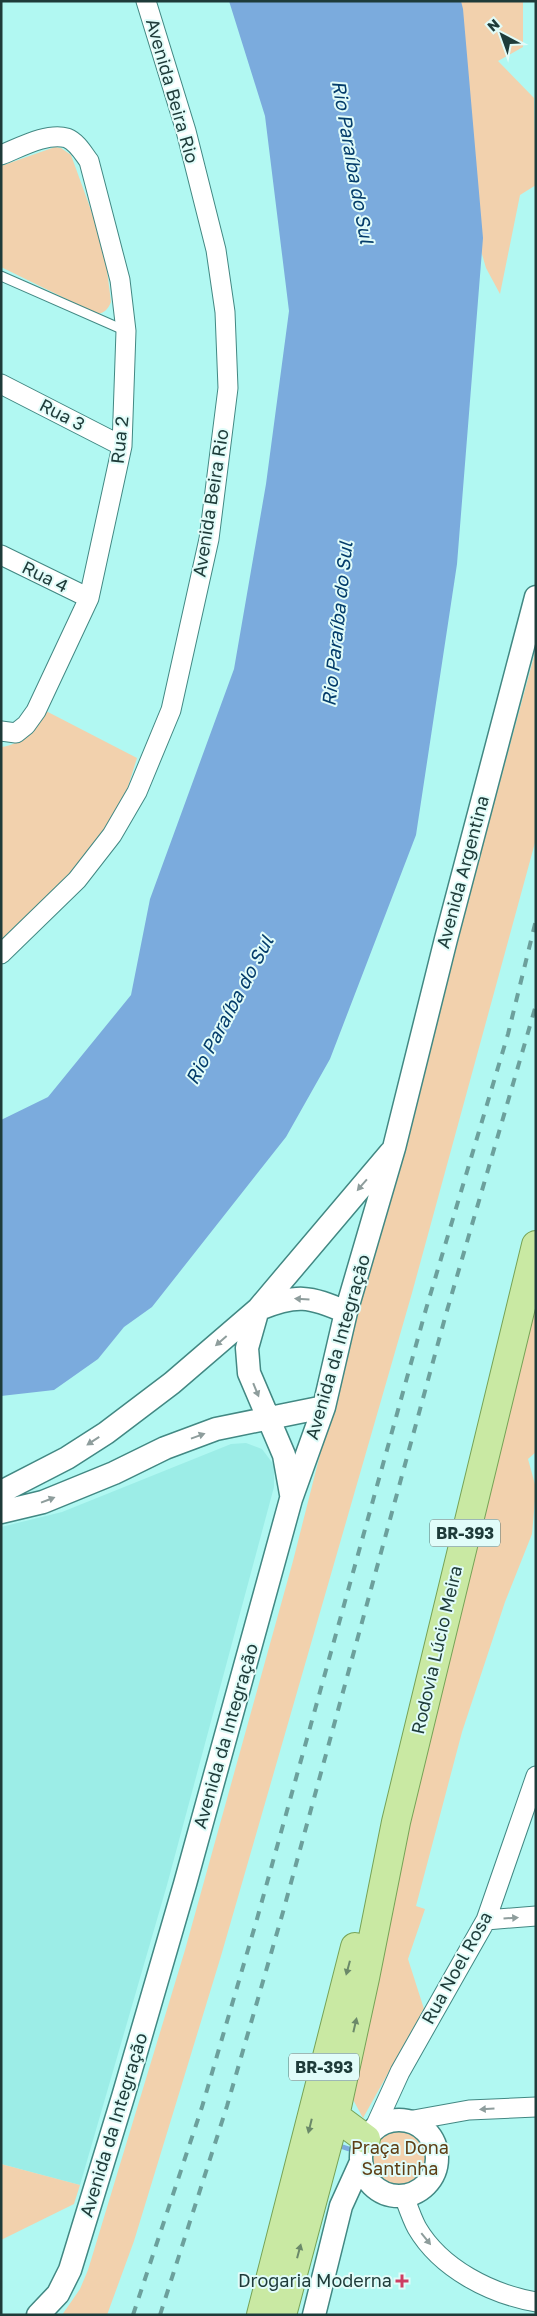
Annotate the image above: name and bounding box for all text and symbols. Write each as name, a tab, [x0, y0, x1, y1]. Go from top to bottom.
north arrow	[477, 10, 527, 60]
text: N	[484, 15, 503, 35]
street label: Avenida Beira Rio	[142, 16, 204, 166]
water label: Rio Paraíba do Sul	[328, 79, 379, 246]
street label: Rua 3	[36, 393, 89, 435]
street label: Rua 2	[106, 415, 132, 465]
street label: Avenida Beira Rio	[187, 427, 233, 578]
water label: Rio Paraíba do Sul	[316, 540, 357, 707]
street label: Rua 4	[19, 556, 72, 597]
street label: Avenida Argentina	[431, 793, 493, 951]
water label: Rio Paraíba do Sul	[180, 931, 278, 1088]
one-way arrow	[357, 1179, 368, 1191]
street label: Avenida da Integração	[300, 1252, 374, 1442]
one-way arrow	[294, 1295, 310, 1303]
one-way arrow	[215, 1335, 227, 1346]
one-way arrow	[252, 1383, 260, 1398]
one-way arrow	[190, 1432, 205, 1439]
one-way arrow	[87, 1436, 100, 1446]
one-way arrow	[41, 1495, 55, 1503]
road number: BR-393	[430, 1520, 500, 1546]
street label: Rodovia Lúcio Meira	[406, 1563, 466, 1736]
street label: Avenida da Integração	[188, 1641, 262, 1831]
street label: Rua Noel Rosa	[416, 1907, 496, 2028]
one-way arrow	[503, 1914, 519, 1922]
one-way arrow	[344, 1961, 352, 1976]
one-way arrow	[351, 2018, 359, 2033]
street label: Avenida da Integração	[75, 2030, 152, 2220]
road number: BR-393	[289, 2054, 359, 2080]
one-way arrow	[479, 2106, 495, 2114]
one-way arrow	[306, 2118, 314, 2133]
park label: Praça Dona Santinha	[351, 2136, 449, 2179]
one-way arrow	[420, 2232, 431, 2245]
one-way arrow	[295, 2243, 303, 2258]
place label: Drogaria Moderna	[238, 2269, 392, 2291]
marker: Drogaria Moderna	[396, 2275, 408, 2287]

